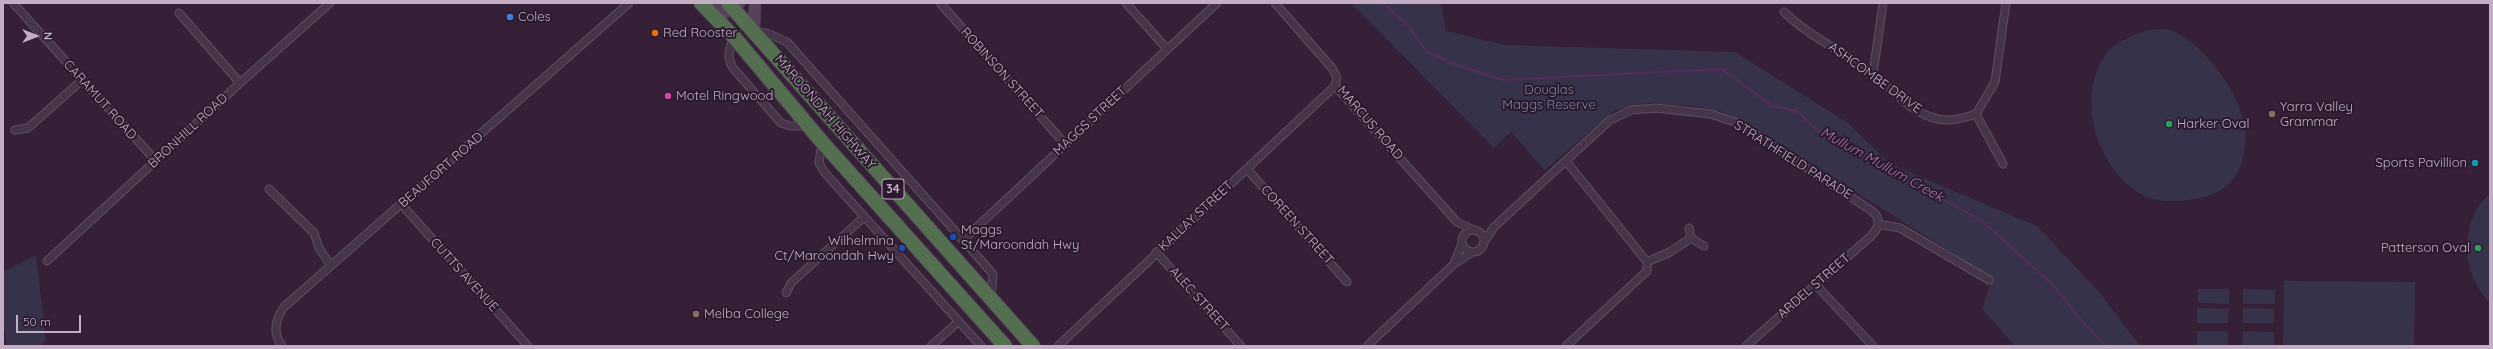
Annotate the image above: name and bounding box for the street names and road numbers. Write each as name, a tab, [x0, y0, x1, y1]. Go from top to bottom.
street label: ROBINSON STREET	[957, 25, 1047, 121]
street label: ASHCOMBE DRIVE	[1826, 39, 1924, 117]
street label: MAROONDAH HIGHWAY	[771, 52, 879, 172]
street label: CARAMUT ROAD	[60, 57, 140, 143]
street label: MAGGS STREET	[1050, 83, 1130, 159]
street label: MARCUS ROAD	[1334, 83, 1406, 163]
street label: BRONHILL ROAD	[145, 90, 231, 172]
street label: STRATHFIELD PARADE	[1731, 117, 1855, 203]
street label: BEAUFORT ROAD	[396, 129, 486, 211]
street label: KALLAY STREET	[1156, 178, 1236, 254]
road number: 34	[882, 179, 904, 199]
street label: COREEN STREET	[1257, 182, 1337, 268]
street label: CUTTS AVENUE	[427, 235, 501, 315]
street label: ARDEL STREET	[1775, 250, 1853, 322]
street label: ALEC STREET	[1166, 264, 1232, 334]

